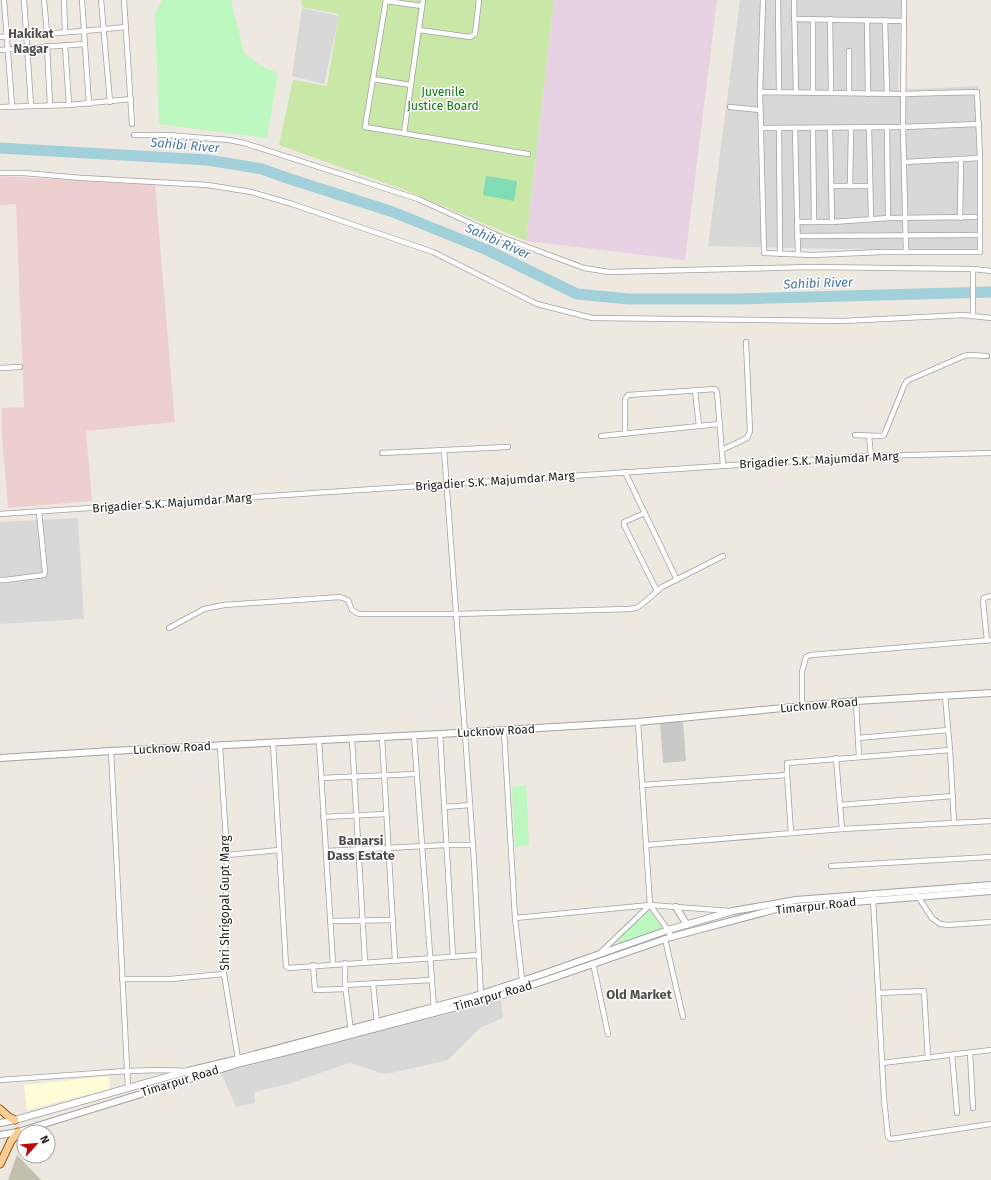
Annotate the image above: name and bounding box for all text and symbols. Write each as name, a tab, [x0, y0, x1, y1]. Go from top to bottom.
district label: Hakikat Nagar	[8, 26, 55, 56]
park label: Juvenile Justice Board	[407, 85, 479, 113]
water label: Sahibi River	[149, 134, 221, 156]
water label: Sahibi River	[462, 220, 534, 262]
water label: Sahibi River	[782, 274, 854, 292]
street label: Brigadier S.K. Majumdar Marg	[739, 449, 900, 471]
street label: Brigadier S.K. Majumdar Marg	[415, 468, 576, 494]
street label: Brigadier S.K. Majumdar Marg	[92, 490, 253, 516]
street label: Lucknow Road	[779, 695, 859, 715]
street label: Lucknow Road	[457, 722, 535, 740]
street label: Lucknow Road	[133, 739, 211, 757]
district label: Banarsi Dass Estate	[327, 833, 395, 863]
street label: Shri Shrigopal Gupt Marg	[218, 835, 232, 971]
street label: Timarpur Road	[775, 895, 857, 917]
street label: Timarpur Road	[452, 978, 534, 1014]
district label: Old Market	[606, 987, 673, 1002]
street label: Timarpur Road	[139, 1063, 221, 1099]
north arrow	[16, 1124, 56, 1164]
text: N	[37, 1133, 52, 1146]

